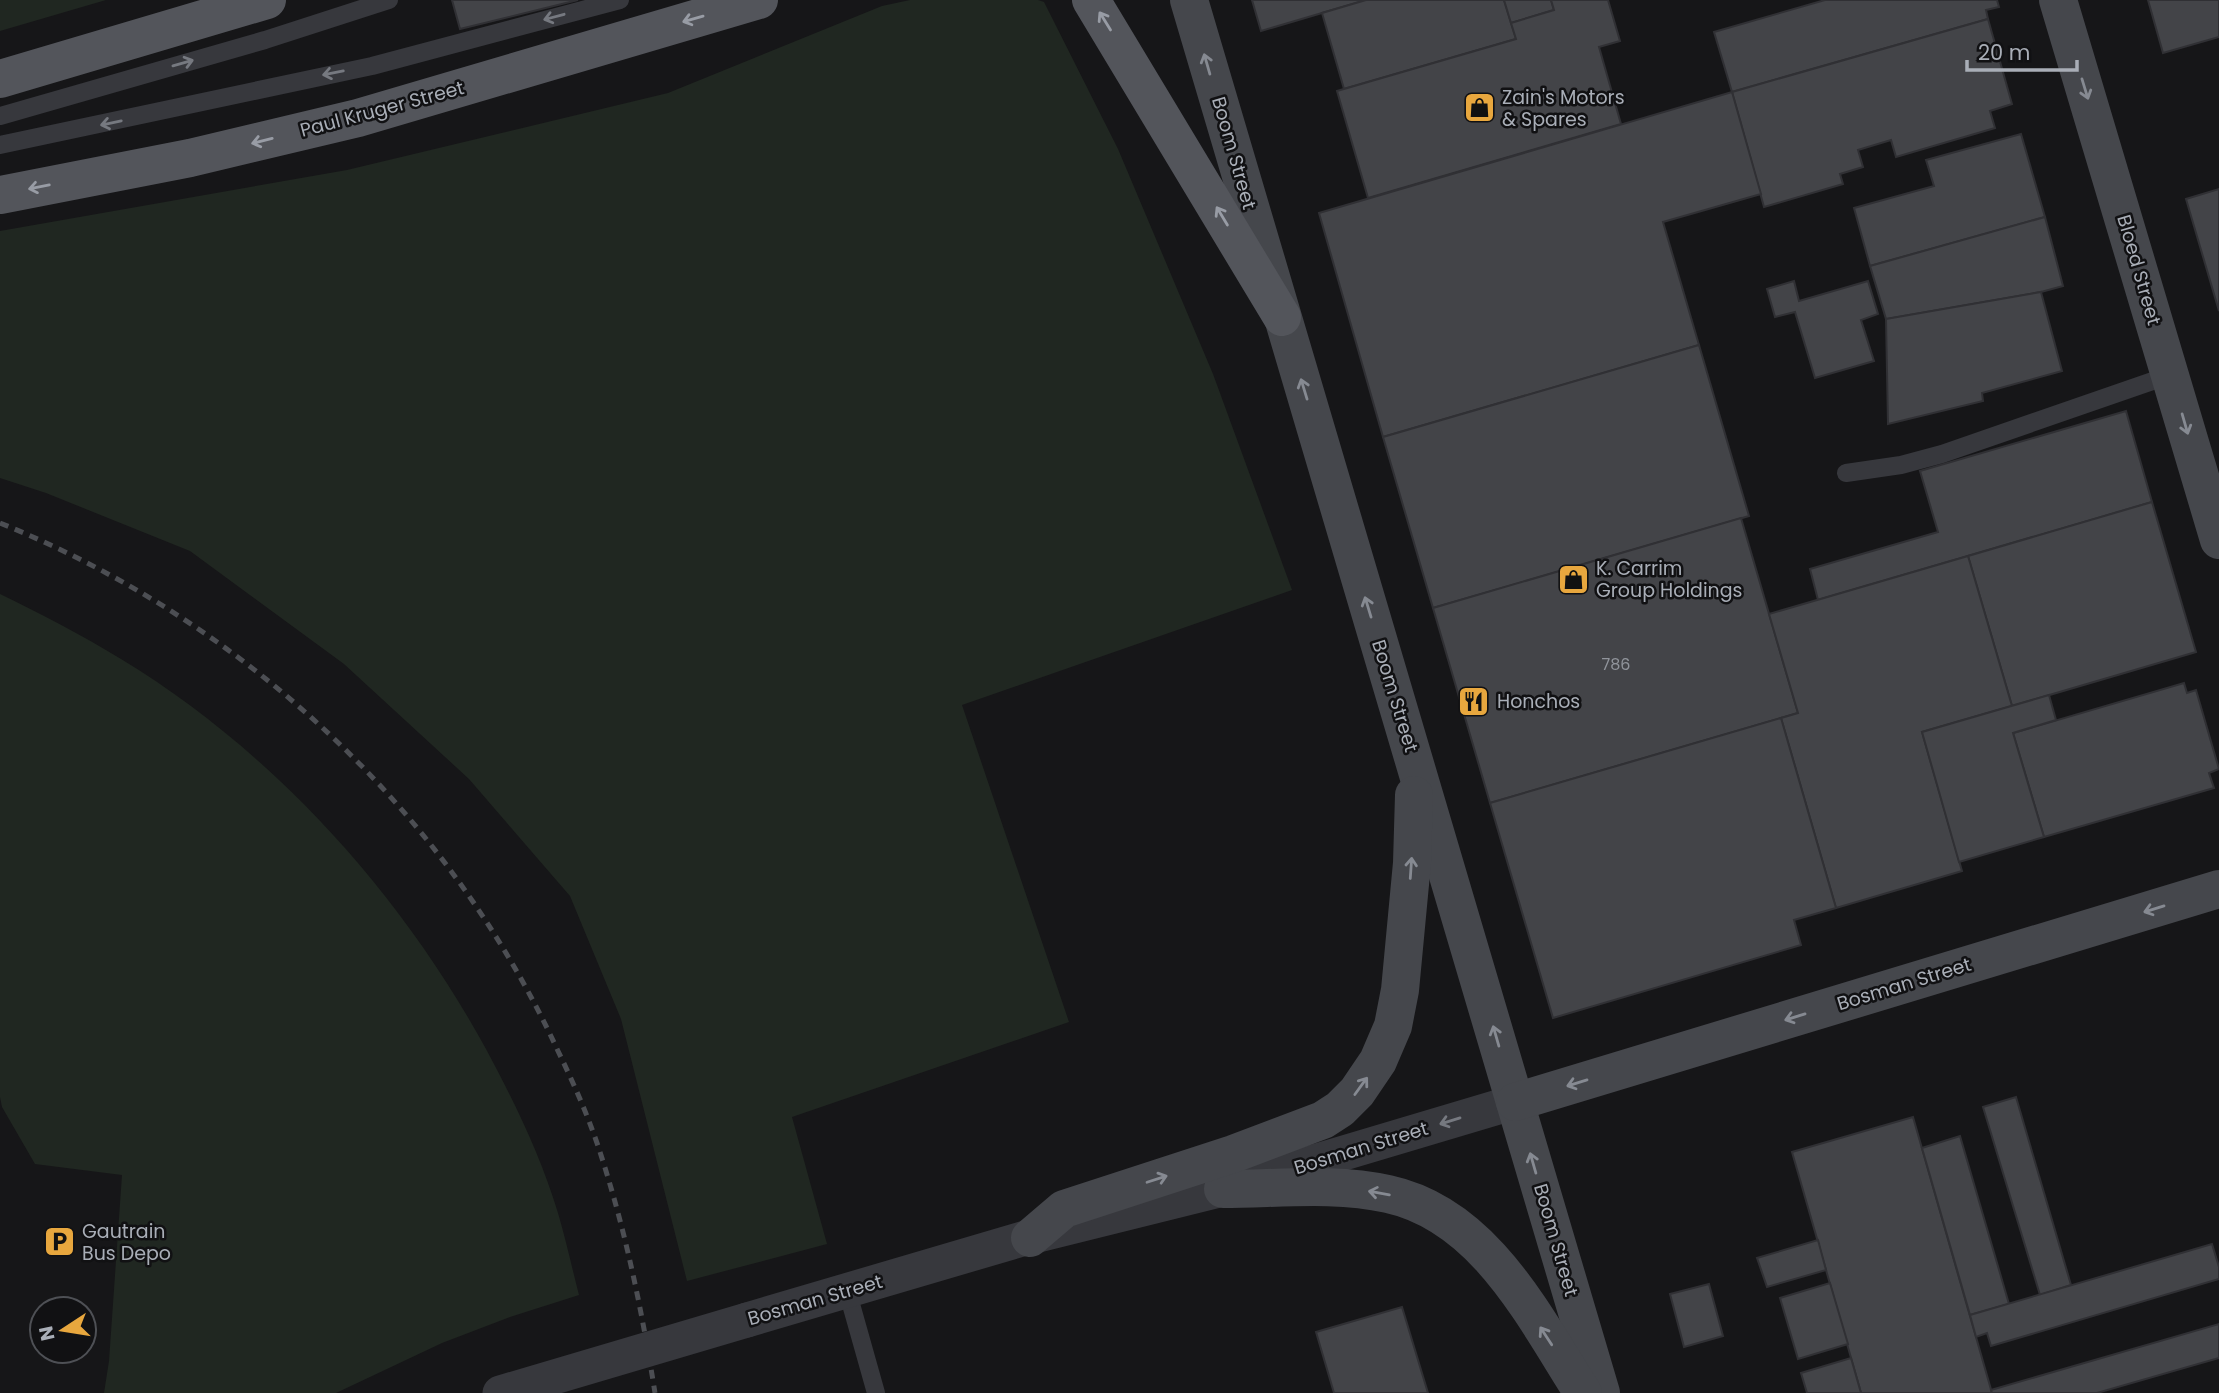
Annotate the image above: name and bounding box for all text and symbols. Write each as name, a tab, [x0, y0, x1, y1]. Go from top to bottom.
one-way arrow	[543, 11, 565, 24]
one-way arrow	[1097, 12, 1111, 32]
one-way arrow	[682, 14, 704, 27]
scale bar	[1967, 28, 2077, 72]
text: 20 m	[1978, 38, 2031, 67]
one-way arrow	[1200, 53, 1213, 75]
one-way arrow	[172, 56, 194, 69]
one-way arrow	[322, 67, 345, 81]
street label: Paul Kruger Street	[297, 74, 467, 144]
one-way arrow	[2080, 77, 2093, 99]
place label: Zain's Motors & Spares	[1502, 84, 1625, 133]
shop icon: Zain's Motors & Spares	[1462, 91, 1496, 125]
street label: Boom Street	[1205, 93, 1263, 213]
one-way arrow	[100, 116, 123, 130]
one-way arrow	[251, 134, 274, 148]
one-way arrow	[28, 181, 51, 194]
one-way arrow	[1215, 207, 1229, 227]
street label: Bloed Street	[2110, 212, 2168, 329]
one-way arrow	[1296, 378, 1309, 400]
one-way arrow	[2179, 412, 2192, 435]
place label: K. Carrim Group Holdings	[1596, 555, 1743, 604]
shop icon: K. Carrim Group Holdings	[1556, 562, 1590, 596]
one-way arrow	[1361, 596, 1374, 618]
street label: Boom Street	[1365, 636, 1425, 756]
house number: 786	[1602, 653, 1631, 676]
restaurant icon: Honchos	[1457, 684, 1491, 718]
place label: Honchos	[1497, 688, 1580, 715]
one-way arrow	[1405, 857, 1418, 880]
one-way arrow	[2143, 903, 2165, 916]
street label: Bosman Street	[1834, 951, 1974, 1017]
one-way arrow	[1785, 1012, 1807, 1025]
one-way arrow	[1488, 1025, 1501, 1047]
one-way arrow	[1354, 1077, 1368, 1096]
one-way arrow	[1567, 1078, 1589, 1090]
street label: Bosman Street	[1291, 1115, 1431, 1181]
one-way arrow	[1439, 1116, 1461, 1129]
one-way arrow	[1526, 1152, 1539, 1174]
one-way arrow	[1146, 1172, 1168, 1185]
street label: Boom Street	[1527, 1180, 1585, 1300]
one-way arrow	[1368, 1186, 1391, 1199]
place label: Gautrain Bus Depo	[82, 1218, 171, 1267]
parking icon: Gautrain Bus Depo	[42, 1225, 76, 1259]
street label: Bosman Street	[744, 1268, 886, 1332]
north arrow	[28, 1295, 98, 1365]
text: N	[32, 1324, 62, 1343]
one-way arrow	[1539, 1327, 1553, 1346]

